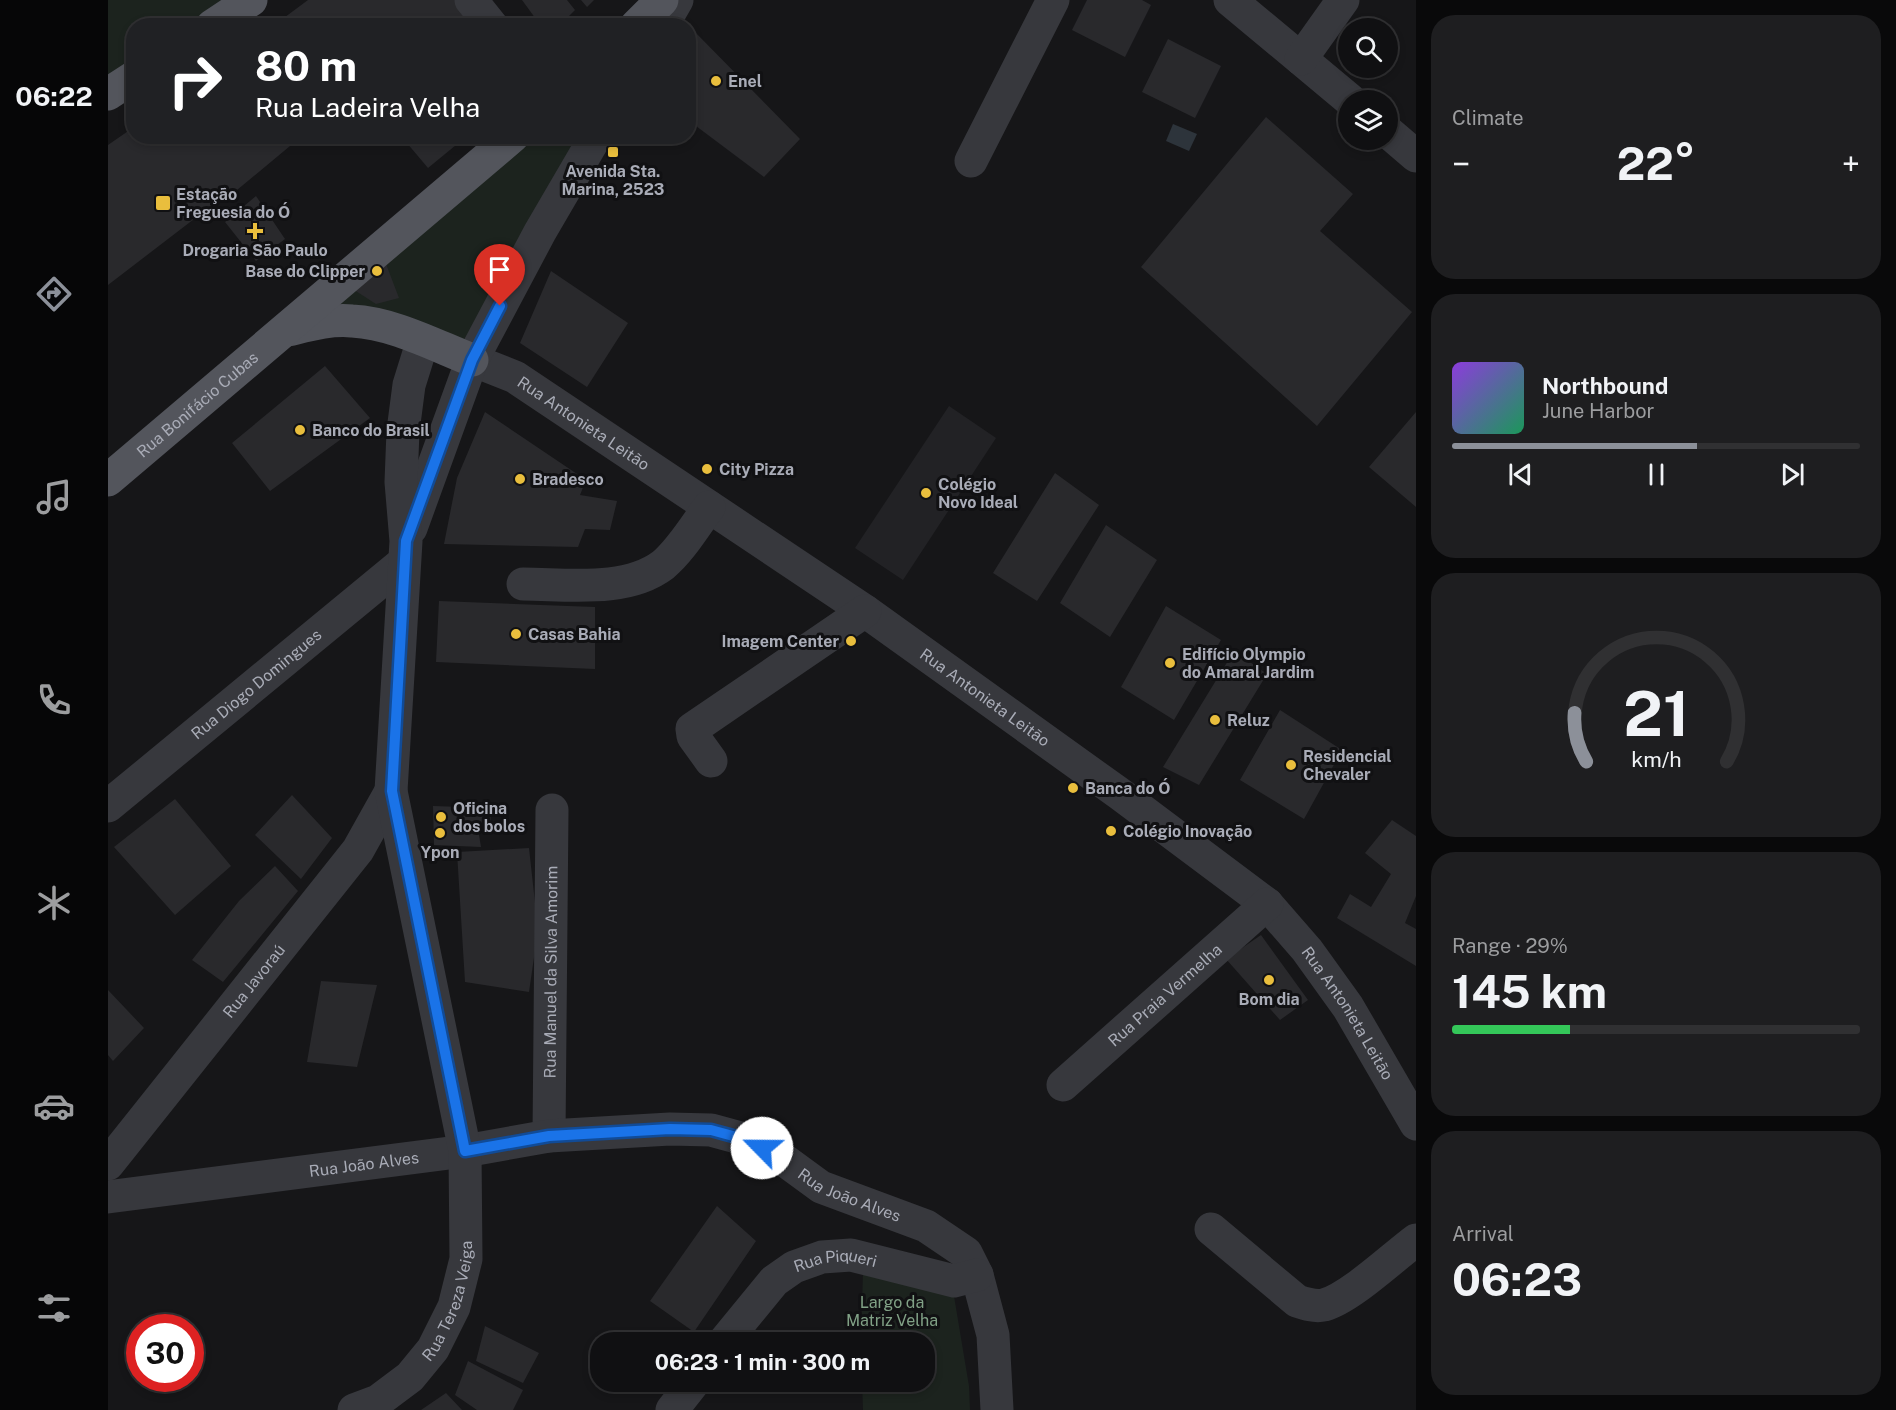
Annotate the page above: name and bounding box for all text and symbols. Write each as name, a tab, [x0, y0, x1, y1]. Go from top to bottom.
map controls	[1338, 18, 1398, 150]
button: search	[1338, 18, 1398, 78]
text: 80 m	[255, 41, 357, 90]
icon: right	[156, 42, 234, 120]
place label: Enel	[728, 72, 762, 91]
marker: Enel	[709, 74, 723, 88]
text: 06:22	[15, 80, 93, 112]
button: layers	[1338, 90, 1398, 150]
text: Rua Ladeira Velha	[255, 91, 480, 123]
text: Climate	[1452, 106, 1524, 130]
text: 22°	[1617, 137, 1695, 190]
marker: Avenida Sta. Marina, 2523	[606, 145, 620, 159]
text: −	[1452, 145, 1470, 183]
text: +	[1842, 145, 1860, 183]
place label: Avenida Sta. Marina, 2523	[562, 162, 664, 199]
place label: Estação Freguesia do Ó	[176, 185, 290, 222]
marker: Estação Freguesia do Ó	[154, 194, 172, 212]
marker: Drogaria São Paulo	[248, 224, 262, 238]
place label: Drogaria São Paulo	[182, 241, 328, 260]
pin	[474, 244, 525, 306]
icon: arrive	[483, 253, 516, 286]
place label: Base do Clipper	[245, 262, 365, 281]
marker: Base do Clipper	[370, 264, 384, 278]
icon: directions	[33, 273, 75, 315]
street label: Rua Bonifácio Cubas	[133, 347, 262, 461]
street label: Rua Antonieta Leitão	[514, 372, 654, 474]
text: Northbound	[1542, 373, 1668, 399]
text: June Harbor	[1542, 399, 1654, 423]
place label: Banco do Brasil	[312, 421, 430, 440]
marker: Banco do Brasil	[293, 423, 307, 437]
icon: previous	[1504, 458, 1537, 491]
icon: pause	[1640, 458, 1673, 491]
icon: next	[1776, 458, 1809, 491]
place label: City Pizza	[719, 460, 794, 479]
marker: City Pizza	[700, 462, 714, 476]
place label: Bradesco	[532, 470, 604, 489]
marker: Bradesco	[513, 472, 527, 486]
place label: Colégio Novo Ideal	[938, 475, 1018, 512]
icon: music	[33, 476, 75, 518]
marker: Colégio Novo Ideal	[919, 486, 933, 500]
street label: Rua Diogo Domingues	[187, 625, 325, 743]
place label: Casas Bahia	[528, 625, 620, 644]
marker: Casas Bahia	[509, 627, 523, 641]
place label: Imagem Center	[722, 632, 839, 651]
marker: Imagem Center	[844, 634, 858, 648]
street label: Rua Antonieta Leitão	[917, 644, 1054, 750]
place label: Edifício Olympio do Amaral Jardim	[1182, 645, 1314, 682]
marker: Edifício Olympio do Amaral Jardim	[1163, 656, 1177, 670]
text: 21	[1623, 677, 1689, 750]
icon: phone	[33, 679, 75, 721]
place label: Reluz	[1227, 711, 1270, 730]
marker: Reluz	[1208, 713, 1222, 727]
place label: Residencial Chevaler	[1303, 747, 1392, 784]
text: km/h	[1631, 747, 1681, 772]
marker: Residencial Chevaler	[1284, 758, 1298, 772]
place label: Banca do Ó	[1085, 778, 1170, 798]
marker: Banca do Ó	[1066, 781, 1080, 795]
place label: Oficina dos bolos	[453, 799, 525, 836]
marker: Oficina dos bolos	[434, 810, 448, 824]
place label: Colégio Inovação	[1123, 822, 1252, 841]
marker: Colégio Inovação	[1104, 824, 1118, 838]
marker: Ypon	[433, 826, 447, 840]
place label: Ypon	[421, 843, 460, 862]
street label: Rua Manuel da Silva Amorim	[540, 866, 561, 1078]
icon: climate	[33, 882, 75, 924]
text: Range · 29%	[1452, 934, 1568, 958]
street label: Rua Praia Vermelha	[1104, 939, 1225, 1050]
street label: Rua Javoraú	[219, 940, 289, 1022]
street label: Rua Antonieta Leitão	[1298, 943, 1398, 1083]
text: 145 km	[1452, 965, 1607, 1018]
marker: Bom dia	[1262, 973, 1276, 987]
place label: Bom dia	[1238, 990, 1300, 1009]
icon: car	[33, 1085, 75, 1127]
position arrow	[730, 1116, 794, 1180]
street label: Rua João Alves	[308, 1148, 420, 1181]
street label: Rua João Alves	[794, 1164, 904, 1225]
text: Arrival	[1452, 1222, 1514, 1246]
street label: Rua Tereza Veiga	[418, 1241, 476, 1365]
street label: Rua Piqueri	[791, 1245, 879, 1276]
text: 06:23	[1452, 1253, 1582, 1306]
icon: filters	[33, 1287, 75, 1329]
park label: Largo da Matriz Velha	[846, 1293, 938, 1330]
speed limit sign: 30	[126, 1314, 204, 1392]
text: 06:23 · 1 min · 300 m	[655, 1349, 870, 1375]

